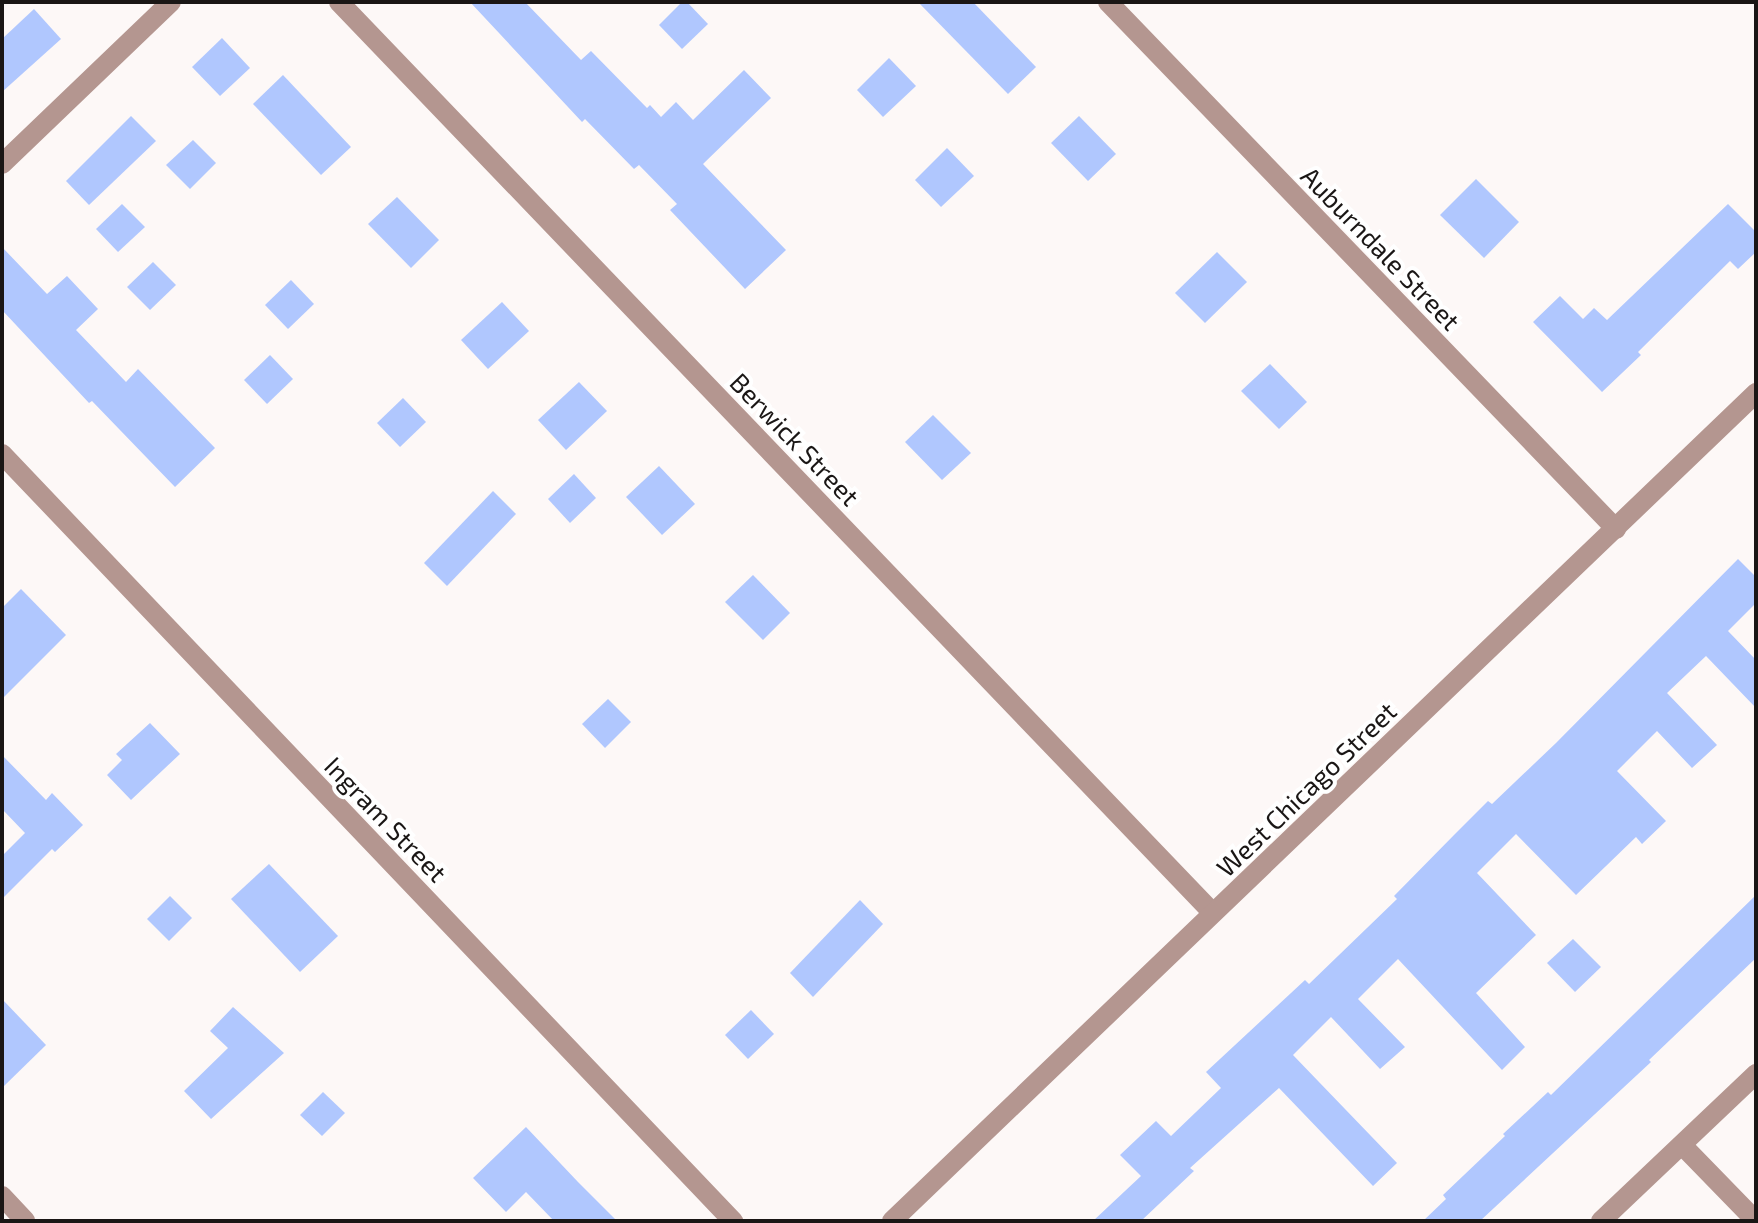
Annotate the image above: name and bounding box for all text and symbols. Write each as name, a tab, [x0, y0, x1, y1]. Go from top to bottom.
street label: Auburndale Street	[1295, 160, 1467, 336]
street label: Berwick Street	[724, 366, 866, 512]
street label: West Chicago Street	[1210, 695, 1402, 883]
street label: Ingram Street	[319, 750, 453, 888]

